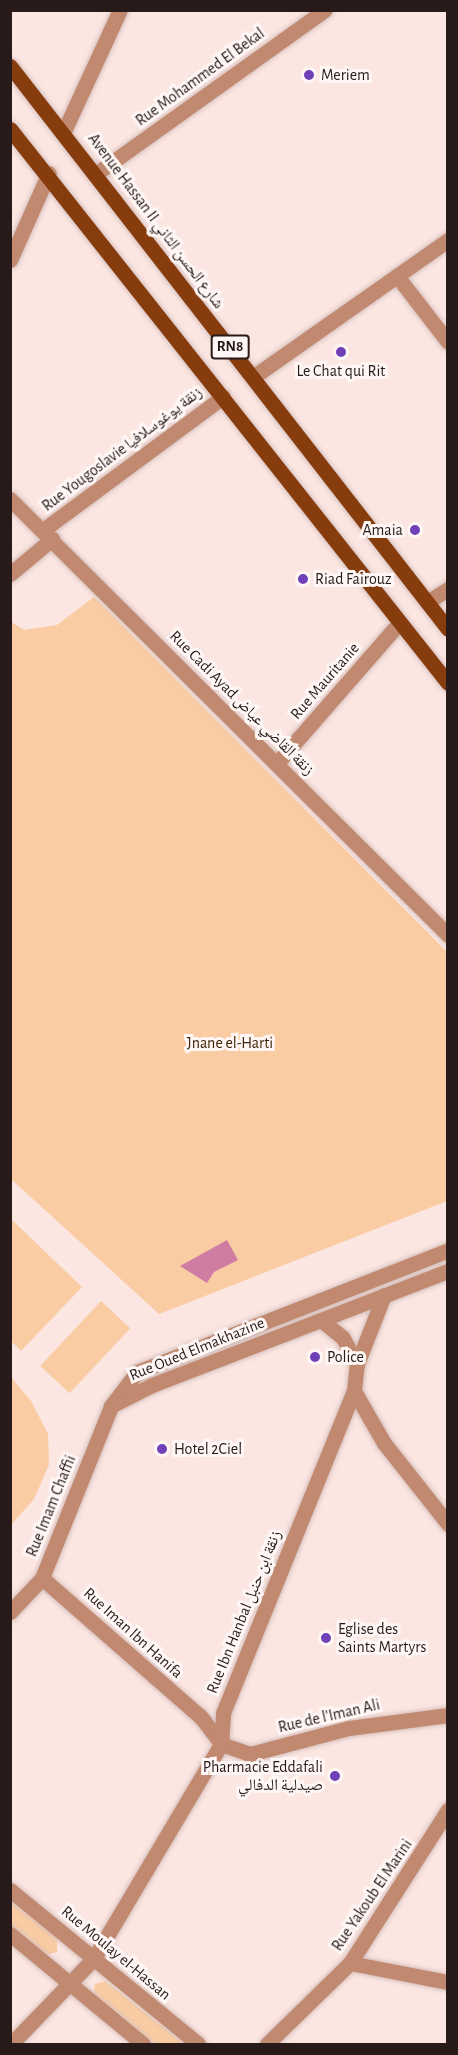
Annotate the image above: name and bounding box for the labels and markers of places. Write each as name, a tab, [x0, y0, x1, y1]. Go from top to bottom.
place label: Meriem	[321, 65, 370, 85]
marker: Meriem	[302, 68, 316, 82]
marker: Le Chat qui Rit	[334, 345, 348, 359]
place label: Le Chat qui Rit	[297, 361, 385, 381]
place label: Amaia	[362, 520, 403, 540]
marker: Amaia	[408, 523, 422, 537]
place label: Riad Fairouz	[315, 569, 392, 589]
marker: Riad Fairouz	[296, 572, 310, 586]
place label: Police	[327, 1347, 364, 1367]
marker: Police	[308, 1350, 322, 1364]
place label: Hotel 2Ciel	[174, 1439, 242, 1459]
marker: Hotel 2Ciel	[155, 1442, 169, 1456]
place label: Eglise des Saints Martyrs	[338, 1619, 426, 1657]
marker: Eglise des Saints Martyrs	[319, 1631, 333, 1645]
place label: Pharmacie Eddafali صيدلية الدفالي	[203, 1757, 323, 1795]
marker: Pharmacie Eddafali صيدلية الدفالي	[328, 1769, 342, 1783]

